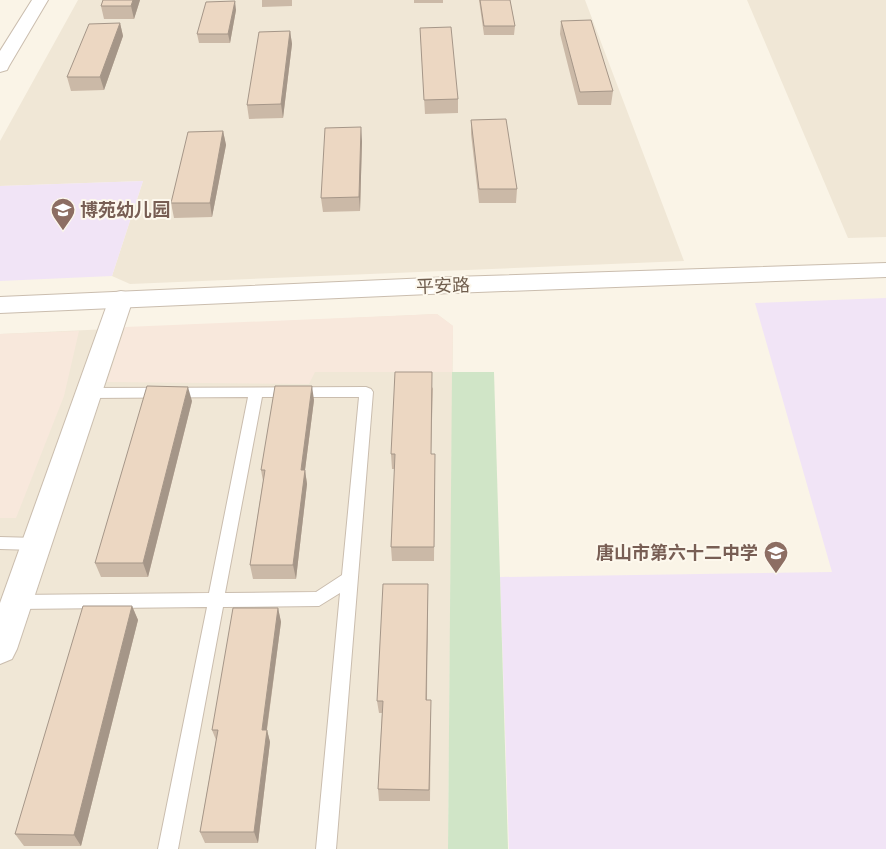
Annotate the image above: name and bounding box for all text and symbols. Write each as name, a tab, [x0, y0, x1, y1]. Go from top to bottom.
school or university icon: 博苑幼儿园	[50, 197, 76, 231]
place label: 博苑幼儿园	[80, 200, 170, 223]
street label: 平安路	[416, 275, 470, 300]
school or university icon: 唐山市第六十二中学	[763, 540, 789, 574]
place label: 唐山市第六十二中学	[596, 543, 758, 566]

